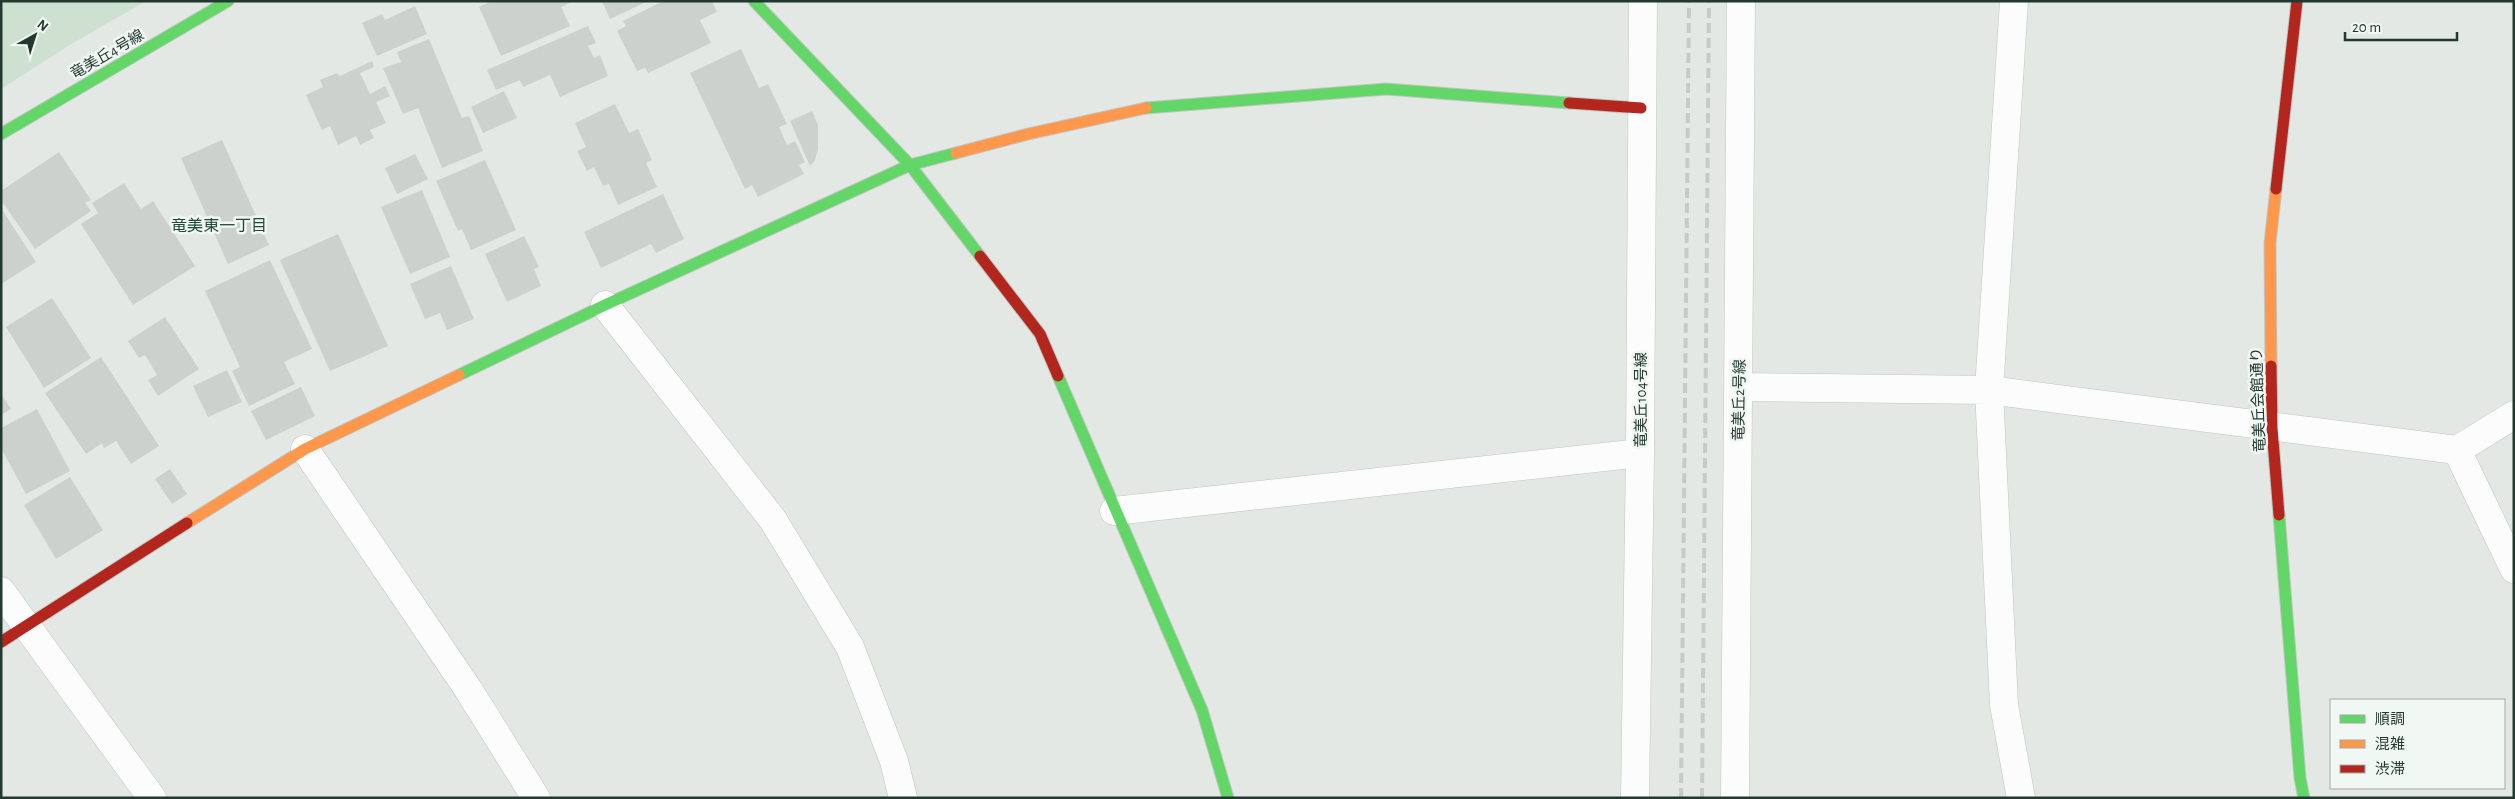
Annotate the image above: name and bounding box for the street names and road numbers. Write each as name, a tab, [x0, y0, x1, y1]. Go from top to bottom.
street label: 竜美丘4号線	[67, 27, 147, 81]
street label: 竜美丘会館通り	[2248, 347, 2268, 453]
street label: 竜美丘104号線	[1633, 352, 1649, 448]
street label: 竜美丘2号線	[1730, 359, 1748, 441]

